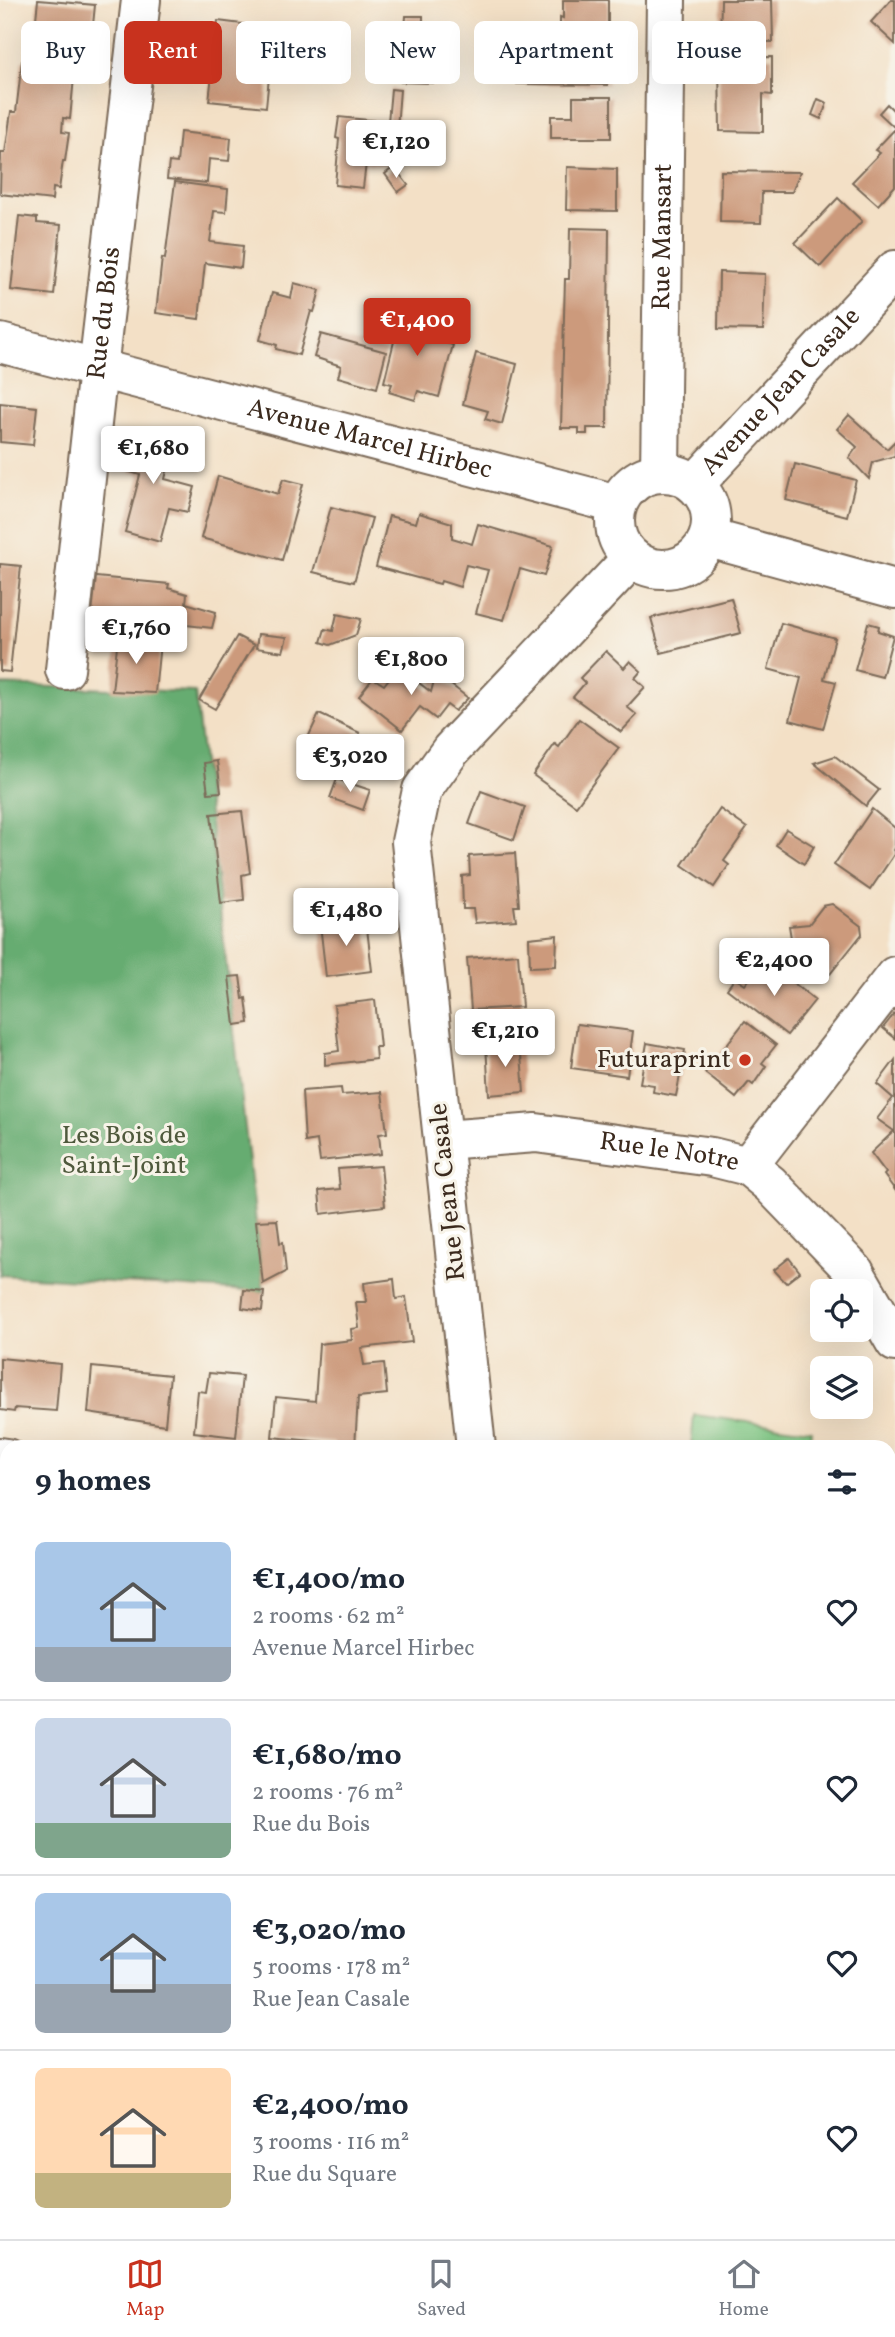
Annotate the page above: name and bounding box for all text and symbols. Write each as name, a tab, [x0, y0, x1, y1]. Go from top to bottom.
chip: Buy	[21, 21, 110, 84]
chip: Rent	[124, 21, 222, 84]
chip: Filters	[236, 21, 351, 84]
chip: New	[365, 21, 460, 84]
chip: Apartment	[474, 21, 638, 84]
chip: House	[652, 21, 766, 84]
pin: €1,120	[339, 120, 453, 180]
text: €1,120	[362, 127, 430, 159]
street label: Rue Mansart	[644, 163, 682, 311]
street label: Rue du Bois	[79, 245, 130, 381]
pin: €1,400	[360, 298, 474, 358]
street label: Avenue Jean Casale	[693, 300, 869, 484]
text: €1,400	[380, 305, 454, 337]
street label: Avenue Marcel Hirbec	[243, 390, 496, 489]
pin: €1,680	[96, 426, 210, 486]
text: €1,680	[117, 433, 189, 465]
pin: €1,760	[79, 606, 193, 666]
text: €1,760	[101, 613, 171, 645]
pin: €1,800	[354, 638, 468, 697]
text: €1,800	[374, 644, 448, 676]
pin: €3,020	[293, 734, 407, 794]
text: €3,020	[312, 741, 388, 773]
pin: €1,480	[289, 888, 403, 948]
text: €1,480	[309, 895, 383, 927]
pin: €2,400	[717, 939, 831, 998]
text: €2,400	[735, 945, 813, 977]
pin: €1,210	[448, 1010, 562, 1069]
text: €1,210	[471, 1016, 539, 1048]
place label: Futuraprint	[597, 1042, 731, 1078]
marker: Futuraprint	[737, 1052, 753, 1068]
street label: Rue Jean Casale	[421, 1101, 475, 1283]
park label: Les Bois de Saint-Joint	[61, 1118, 187, 1184]
street label: Rue le Notre	[597, 1124, 743, 1181]
map controls	[810, 1279, 873, 1419]
button: locate	[810, 1279, 873, 1342]
button: layers	[810, 1356, 873, 1419]
text: 9 homes	[35, 1461, 151, 1503]
icon: filters	[823, 1463, 861, 1501]
text: €1,400/mo	[252, 1559, 405, 1601]
icon: home	[91, 1570, 175, 1654]
icon: heart	[823, 1593, 861, 1631]
text: 2 rooms · 62 m²	[252, 1601, 404, 1633]
text: Avenue Marcel Hirbec	[252, 1633, 475, 1665]
text: €1,680/mo	[252, 1735, 402, 1777]
icon: home	[91, 1746, 175, 1830]
icon: heart	[823, 1769, 861, 1807]
text: 2 rooms · 76 m²	[252, 1777, 403, 1809]
text: Rue du Bois	[252, 1809, 370, 1841]
text: €3,020/mo	[252, 1910, 406, 1952]
icon: home	[91, 1921, 175, 2005]
icon: heart	[823, 1944, 861, 1982]
text: 5 rooms · 178 m²	[252, 1952, 410, 1984]
text: Rue Jean Casale	[252, 1984, 410, 2016]
text: €2,400/mo	[252, 2085, 409, 2127]
icon: home	[91, 2096, 175, 2180]
icon: heart	[823, 2119, 861, 2157]
text: 3 rooms · 116 m²	[252, 2127, 409, 2159]
text: Rue du Square	[252, 2159, 397, 2191]
tab: Map	[126, 2255, 164, 2323]
tab: Saved	[417, 2255, 466, 2323]
tab: Home	[718, 2255, 769, 2323]

